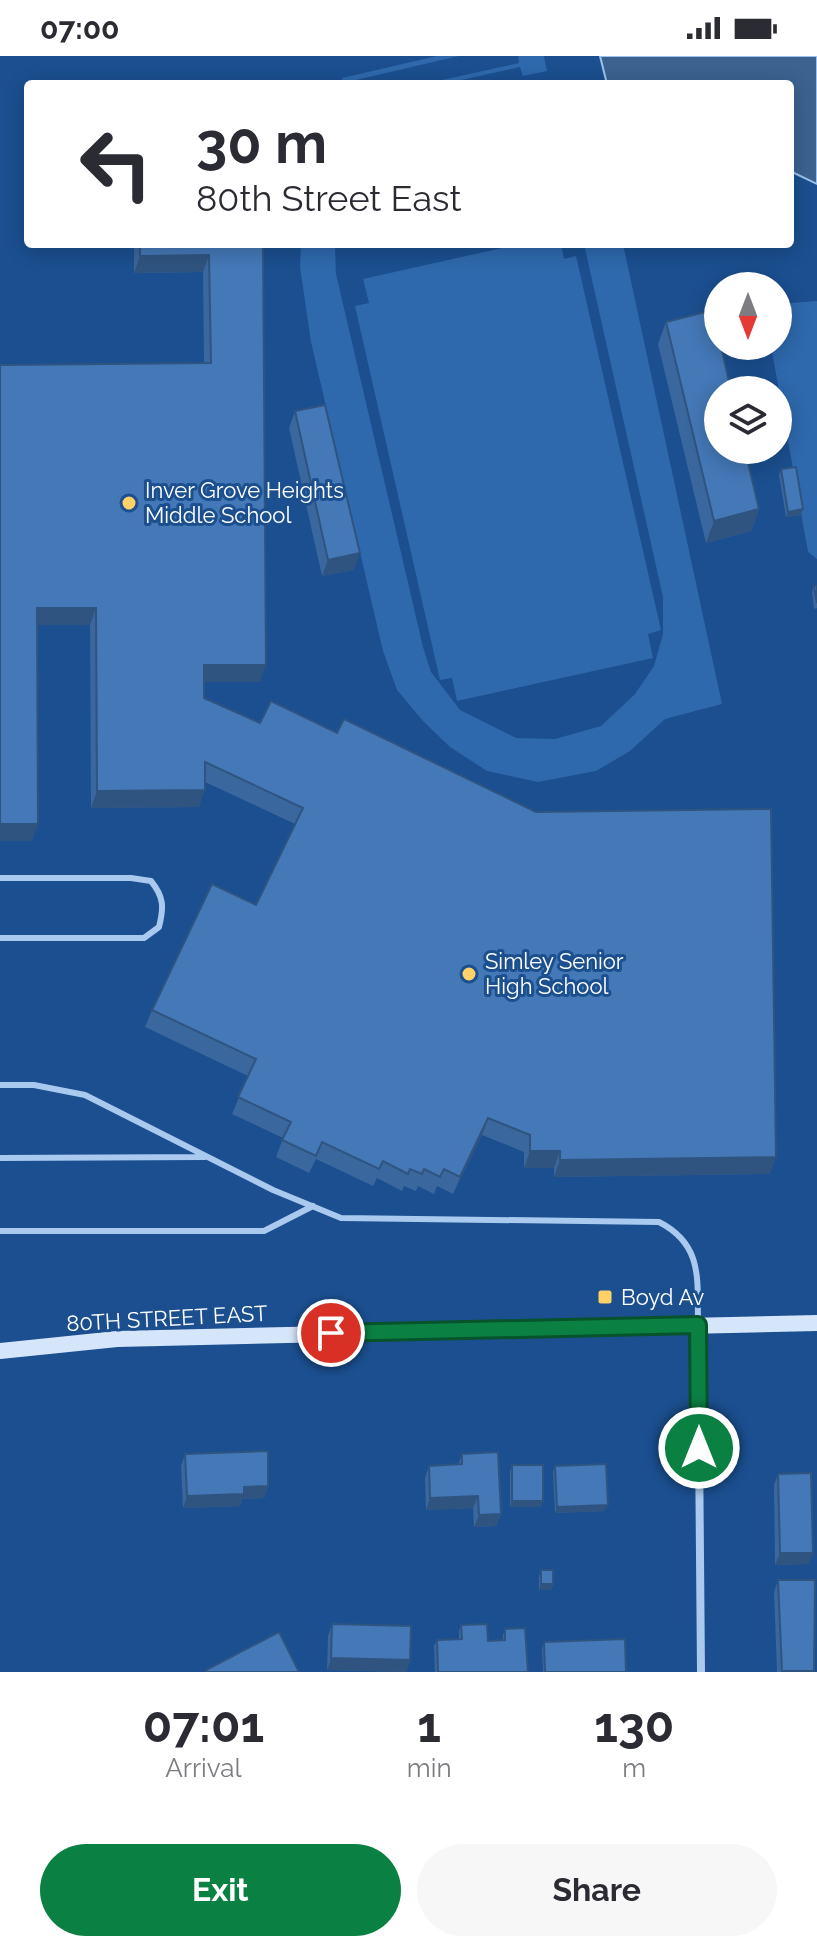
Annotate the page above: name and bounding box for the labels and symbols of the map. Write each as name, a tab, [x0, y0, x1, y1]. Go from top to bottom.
north arrow	[704, 272, 792, 360]
place label: Inver Grove Heights Middle School	[145, 477, 344, 528]
marker: Inver Grove Heights Middle School	[120, 494, 138, 512]
place label: Simley Senior High School	[485, 948, 624, 999]
marker: Simley Senior High School	[460, 965, 478, 983]
place label: Boyd Av	[621, 1284, 705, 1310]
marker: Boyd Av	[596, 1288, 614, 1306]
pin	[297, 1299, 365, 1367]
street label: 80TH STREET EAST	[66, 1300, 269, 1336]
position arrow	[657, 1406, 741, 1490]

